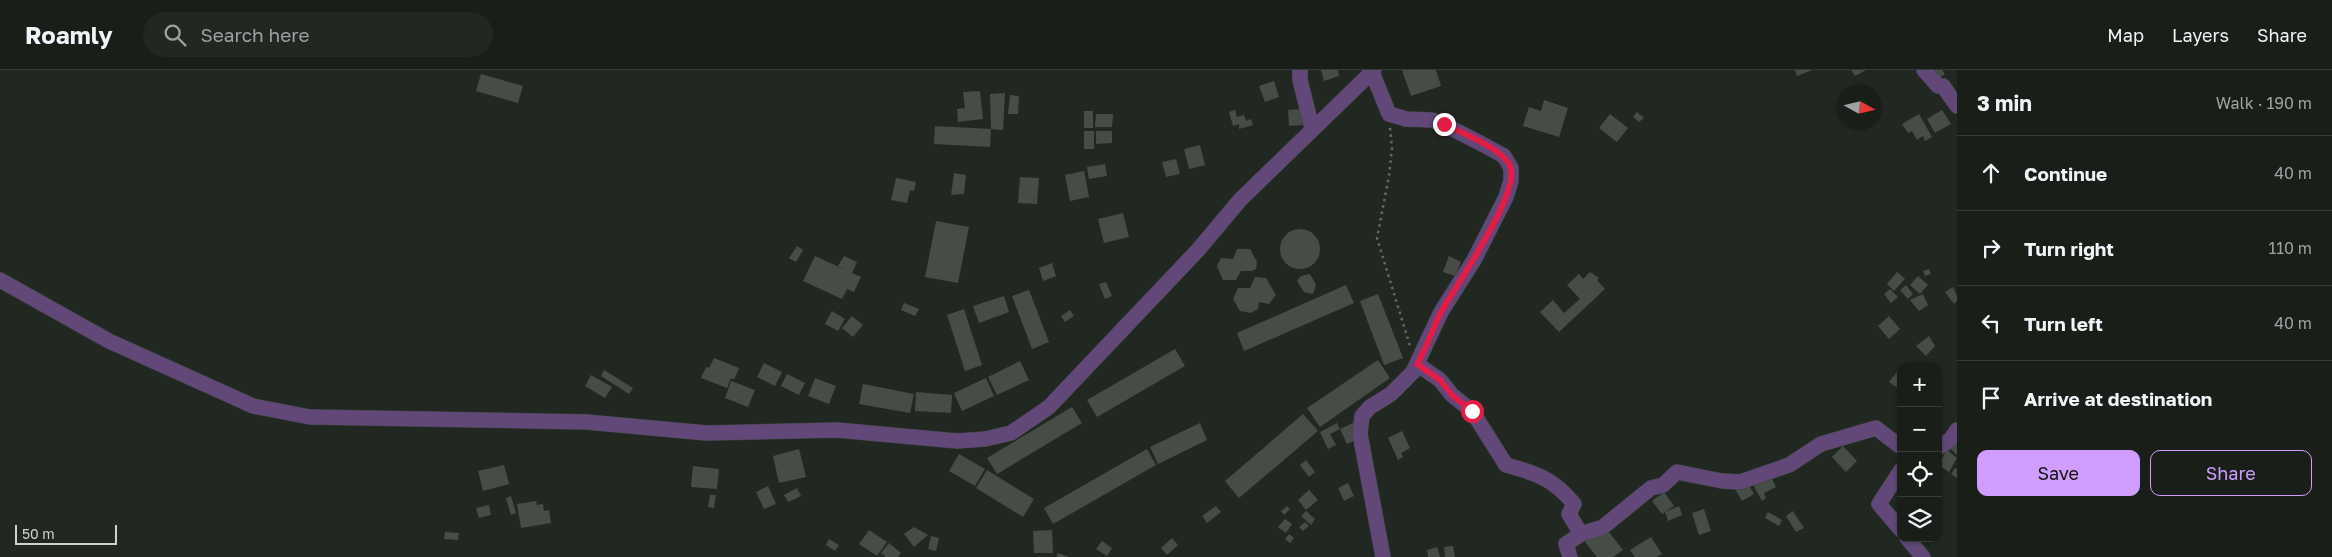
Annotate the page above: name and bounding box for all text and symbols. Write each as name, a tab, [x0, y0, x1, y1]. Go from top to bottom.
search box	[143, 12, 493, 57]
text: Roamly	[25, 20, 113, 49]
icon: search	[161, 21, 189, 49]
text: Search here	[201, 23, 309, 46]
text: Map	[2107, 24, 2144, 46]
text: Layers	[2172, 24, 2229, 46]
text: Share	[2257, 24, 2307, 46]
north arrow	[1837, 85, 1882, 130]
text: 3 min	[1977, 90, 2032, 116]
text: Walk · 190 m	[2216, 93, 2312, 113]
route end	[1433, 113, 1456, 136]
icon: ahead	[1977, 159, 2005, 187]
text: Continue	[2024, 162, 2107, 185]
text: 40 m	[2274, 163, 2312, 183]
icon: right	[1977, 234, 2005, 262]
text: Turn right	[2024, 237, 2114, 260]
text: 110 m	[2268, 238, 2312, 258]
icon: left	[1977, 309, 2005, 337]
text: Turn left	[2024, 312, 2103, 335]
text: 40 m	[2274, 313, 2312, 333]
map controls	[1897, 362, 1942, 542]
button: +	[1897, 362, 1942, 407]
icon: arrive	[1977, 384, 2005, 412]
text: Arrive at destination	[2024, 387, 2212, 410]
route start	[1461, 400, 1484, 423]
button: −	[1897, 407, 1942, 452]
button: Save	[1977, 450, 2140, 496]
button: Share	[2150, 450, 2312, 496]
button: locate	[1897, 452, 1942, 497]
button: layers	[1897, 497, 1942, 542]
scale bar	[15, 522, 118, 545]
text: 50 m	[22, 525, 55, 542]

